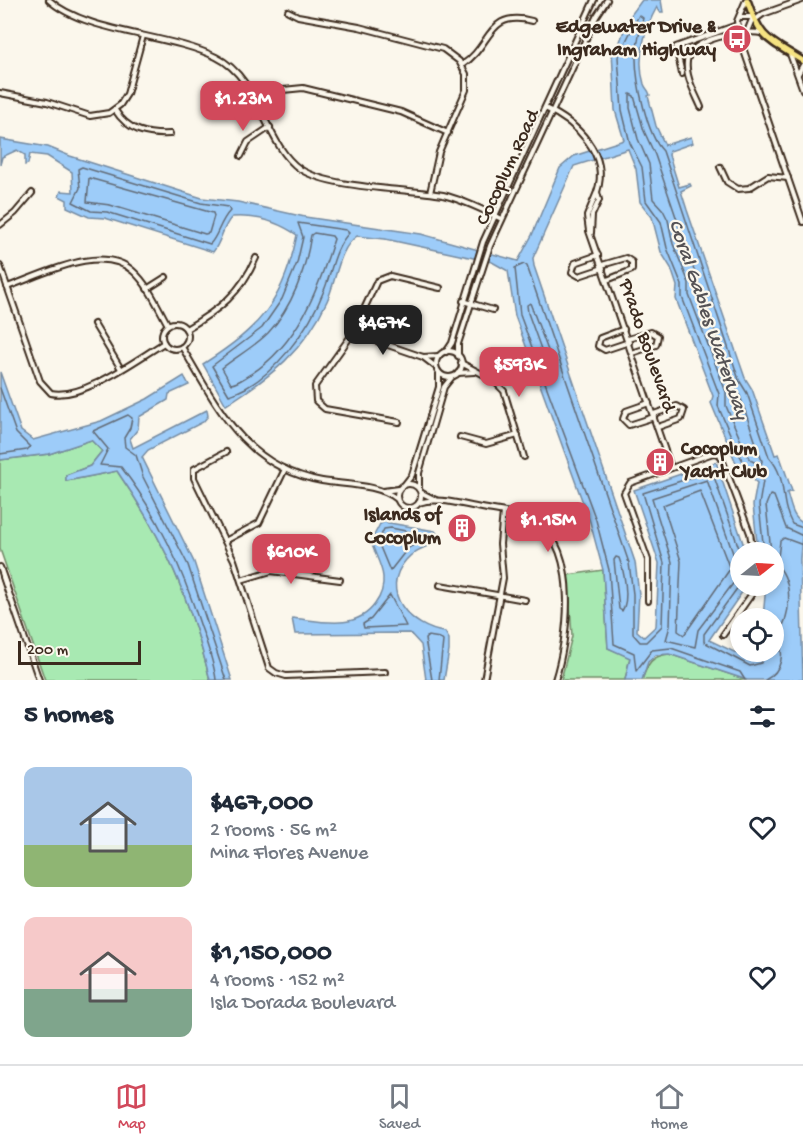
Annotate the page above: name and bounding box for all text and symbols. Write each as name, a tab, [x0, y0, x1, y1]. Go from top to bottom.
place label: Edgewater Drive & Ingraham Highway	[556, 17, 717, 63]
bus stop icon: Edgewater Drive & Ingraham Highway	[721, 23, 753, 55]
pin: $1.23M	[194, 81, 292, 132]
text: $1.23M	[214, 89, 272, 112]
street label: Cocoplum Road	[472, 105, 547, 229]
water label: Coral Gables Waterway	[661, 217, 754, 425]
street label: Prado Boulevard	[612, 275, 680, 418]
pin: $467K	[341, 305, 425, 356]
text: $467K	[358, 313, 408, 336]
pin: $593K	[477, 347, 561, 398]
text: $593K	[494, 355, 544, 378]
place label: Cocoplum Yacht Club	[679, 439, 767, 485]
building icon: Cocoplum Yacht Club	[644, 446, 676, 478]
pin: $1.15M	[499, 502, 597, 553]
place label: Islands of Cocoplum	[364, 505, 443, 551]
text: $1.15M	[520, 510, 576, 533]
building icon: Islands of Cocoplum	[446, 512, 478, 544]
pin: $610K	[249, 534, 333, 585]
text: $610K	[266, 542, 316, 565]
north arrow	[730, 542, 784, 596]
map controls	[730, 542, 784, 662]
button: locate	[730, 608, 784, 662]
scale bar	[18, 638, 141, 666]
text: 200 m	[27, 642, 68, 661]
icon: filters	[746, 700, 779, 733]
text: 5 homes	[24, 701, 113, 732]
text: $467,000	[210, 789, 313, 820]
icon: home	[72, 791, 144, 863]
icon: heart	[746, 811, 779, 844]
text: 2 rooms · 56 m²	[210, 820, 337, 843]
text: Mina Flores Avenue	[210, 843, 368, 866]
text: $1,150,000	[210, 939, 332, 970]
icon: home	[72, 941, 144, 1013]
icon: heart	[746, 961, 779, 994]
text: 4 rooms · 152 m²	[210, 970, 345, 993]
text: Isla Dorada Boulevard	[210, 993, 395, 1016]
tab: Map	[115, 1080, 148, 1135]
tab: Saved	[379, 1080, 420, 1135]
tab: Home	[651, 1080, 688, 1135]

